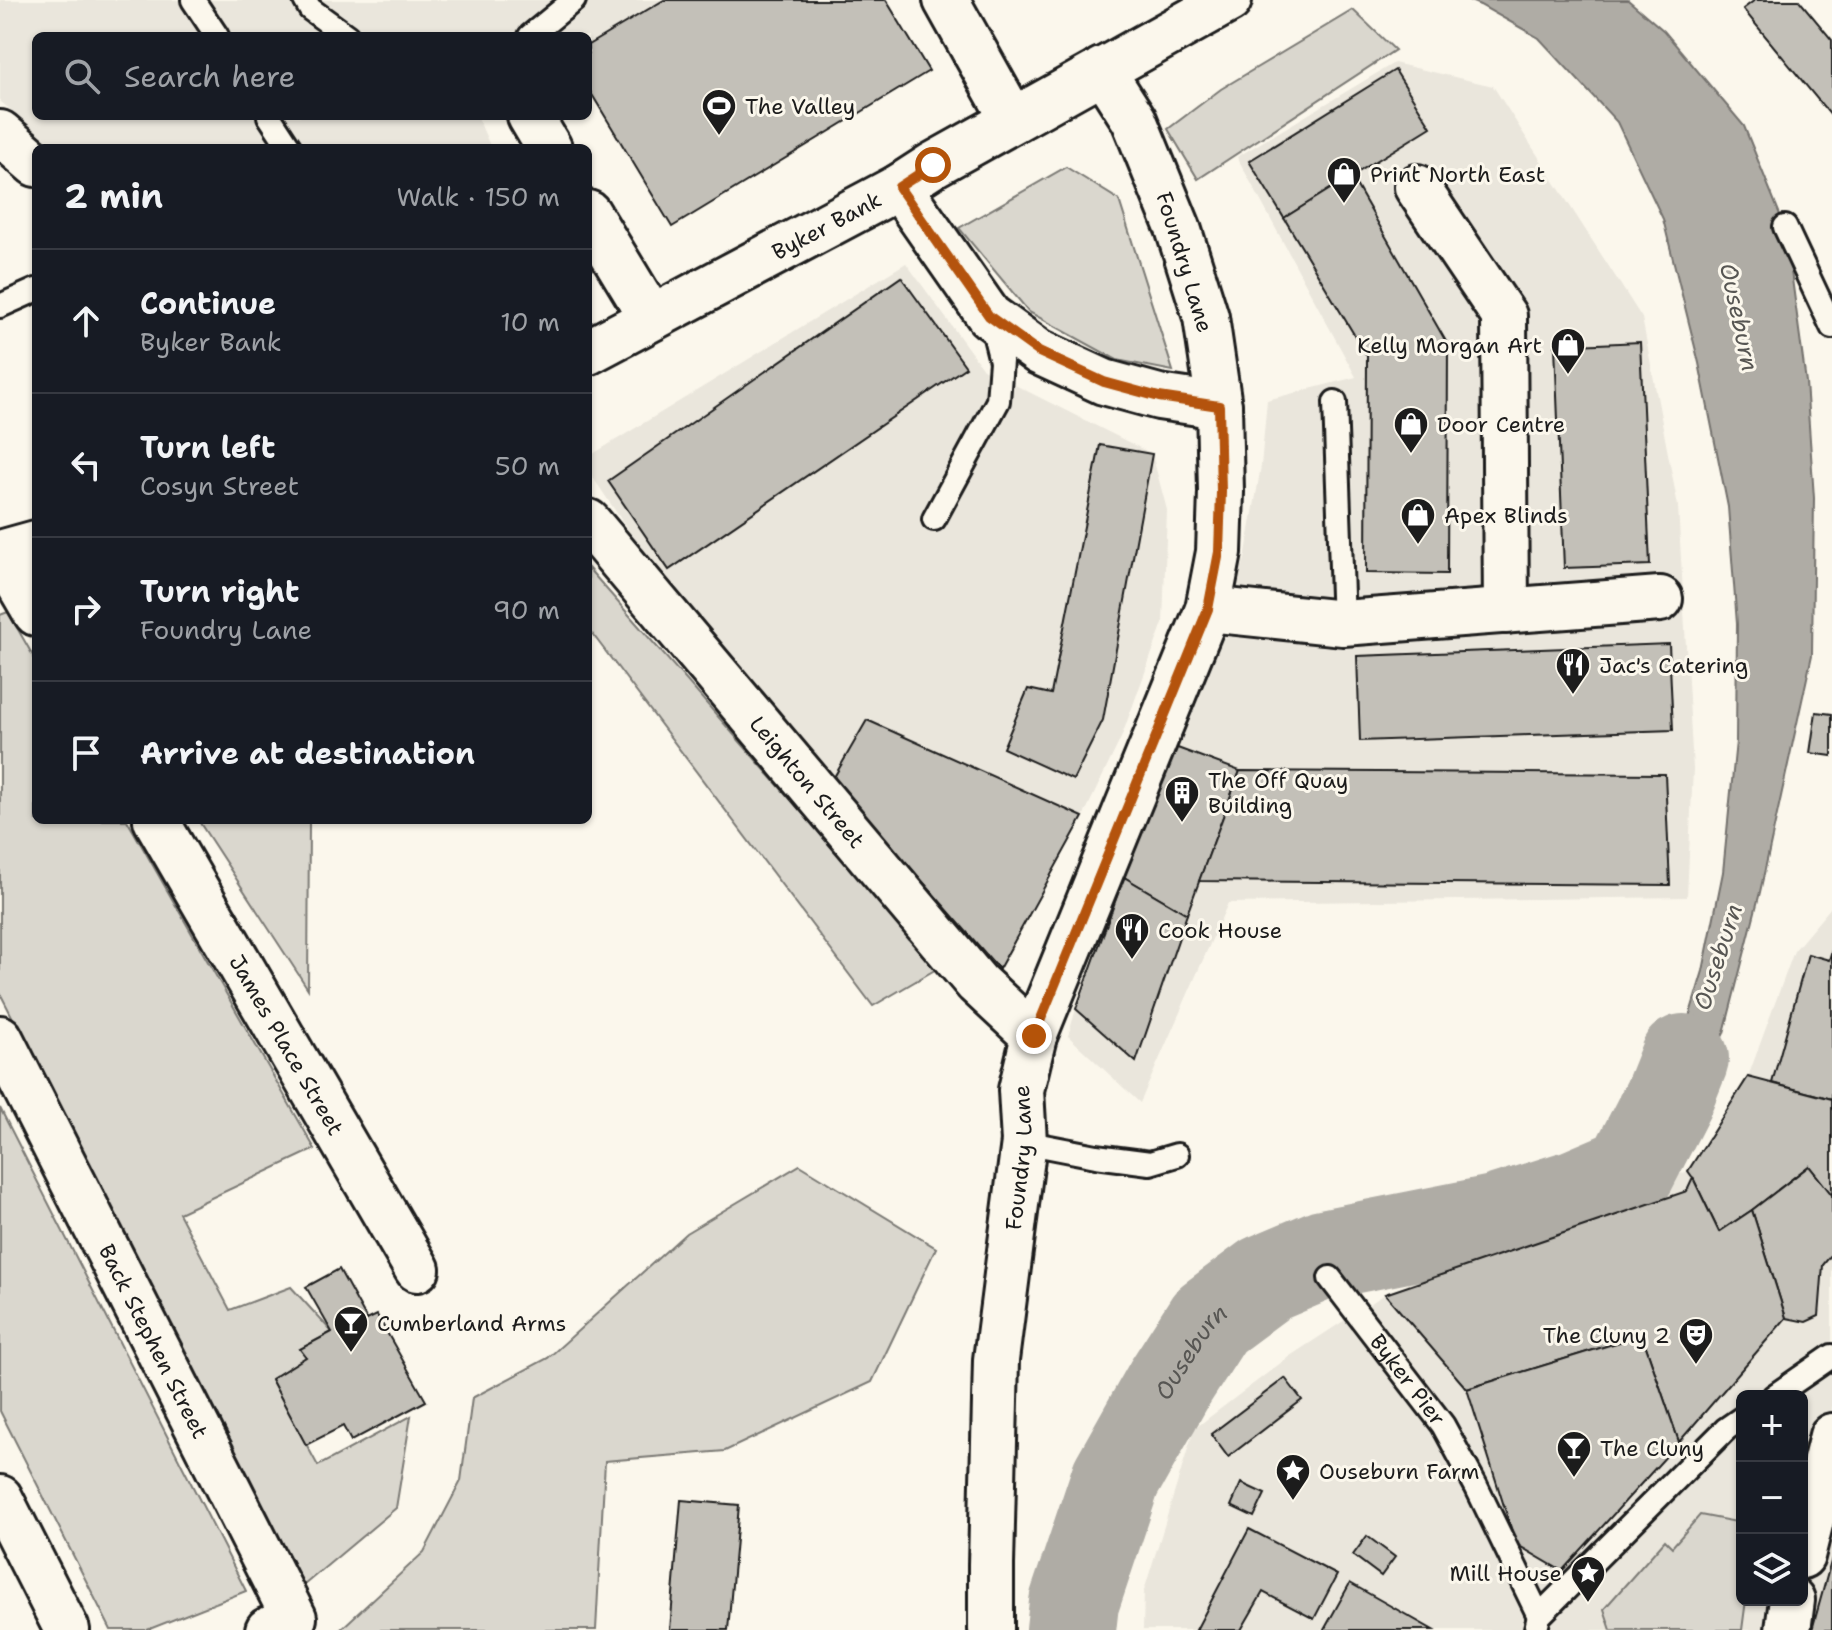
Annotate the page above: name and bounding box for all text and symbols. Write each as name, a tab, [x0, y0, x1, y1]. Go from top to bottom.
search box	[32, 32, 592, 120]
icon: search	[60, 54, 104, 98]
text: Search here	[124, 56, 295, 97]
sports icon: The Valley	[700, 87, 738, 137]
place label: The Valley	[745, 92, 856, 121]
route start	[915, 147, 951, 183]
shop icon: Print North East	[1325, 155, 1363, 205]
place label: Print North East	[1370, 160, 1545, 189]
text: 2 min	[64, 173, 163, 219]
text: Walk · 150 m	[397, 179, 560, 214]
street label: Byker Bank	[767, 185, 886, 267]
street label: Foundry Lane	[1149, 188, 1220, 336]
water label: Ouseburn	[1712, 260, 1766, 374]
text: Continue	[140, 283, 276, 324]
icon: ahead	[64, 299, 108, 343]
text: 10 m	[500, 304, 560, 339]
text: Byker Bank	[140, 324, 282, 359]
shop icon: Kelly Morgan Art	[1549, 326, 1587, 376]
place label: Kelly Morgan Art	[1357, 331, 1542, 360]
shop icon: Door Centre	[1392, 405, 1430, 455]
place label: Door Centre	[1437, 410, 1565, 439]
text: Turn left	[140, 427, 275, 468]
icon: left	[64, 443, 108, 487]
text: 50 m	[495, 448, 560, 483]
text: Cosyn Street	[140, 468, 299, 503]
shop icon: Apex Blinds	[1399, 496, 1437, 546]
place label: Apex Blinds	[1444, 501, 1568, 530]
text: Turn right	[140, 571, 299, 612]
icon: right	[64, 587, 108, 631]
text: 90 m	[493, 592, 560, 627]
text: Foundry Lane	[140, 612, 312, 647]
restaurant icon: Jac's Catering	[1554, 646, 1592, 696]
place label: Jac's Catering	[1599, 651, 1748, 680]
street label: Leighton Street	[743, 710, 871, 854]
icon: arrive	[64, 731, 108, 775]
text: Arrive at destination	[140, 733, 475, 774]
place label: The Off Quay Building	[1208, 766, 1348, 820]
building icon: The Off Quay Building	[1163, 774, 1201, 824]
water label: Ouseburn	[1686, 900, 1750, 1014]
restaurant icon: Cook House	[1113, 911, 1151, 961]
place label: Cook House	[1158, 916, 1282, 945]
street label: James Place Street	[222, 949, 350, 1141]
route end	[1016, 1018, 1052, 1054]
street label: Foundry Lane	[999, 1084, 1039, 1232]
street label: Back Stephen Street	[92, 1239, 215, 1444]
water label: Ouseburn	[1147, 1296, 1234, 1406]
bar icon: Cumberland Arms	[332, 1304, 370, 1354]
place label: Cumberland Arms	[377, 1309, 566, 1338]
theatre icon: The Cluny 2	[1677, 1316, 1715, 1366]
place label: The Cluny 2	[1543, 1321, 1670, 1350]
street label: Byker Pier	[1363, 1328, 1452, 1432]
map controls	[1736, 1390, 1808, 1606]
button: +	[1736, 1390, 1808, 1462]
bar icon: The Cluny	[1555, 1429, 1593, 1479]
place label: The Cluny	[1600, 1434, 1704, 1463]
place icon: Ouseburn Farm	[1274, 1452, 1312, 1502]
place label: Ouseburn Farm	[1319, 1457, 1480, 1486]
button: −	[1736, 1462, 1808, 1534]
button: layers	[1736, 1534, 1808, 1606]
place icon: Mill House	[1569, 1554, 1607, 1604]
place label: Mill House	[1449, 1559, 1562, 1588]

